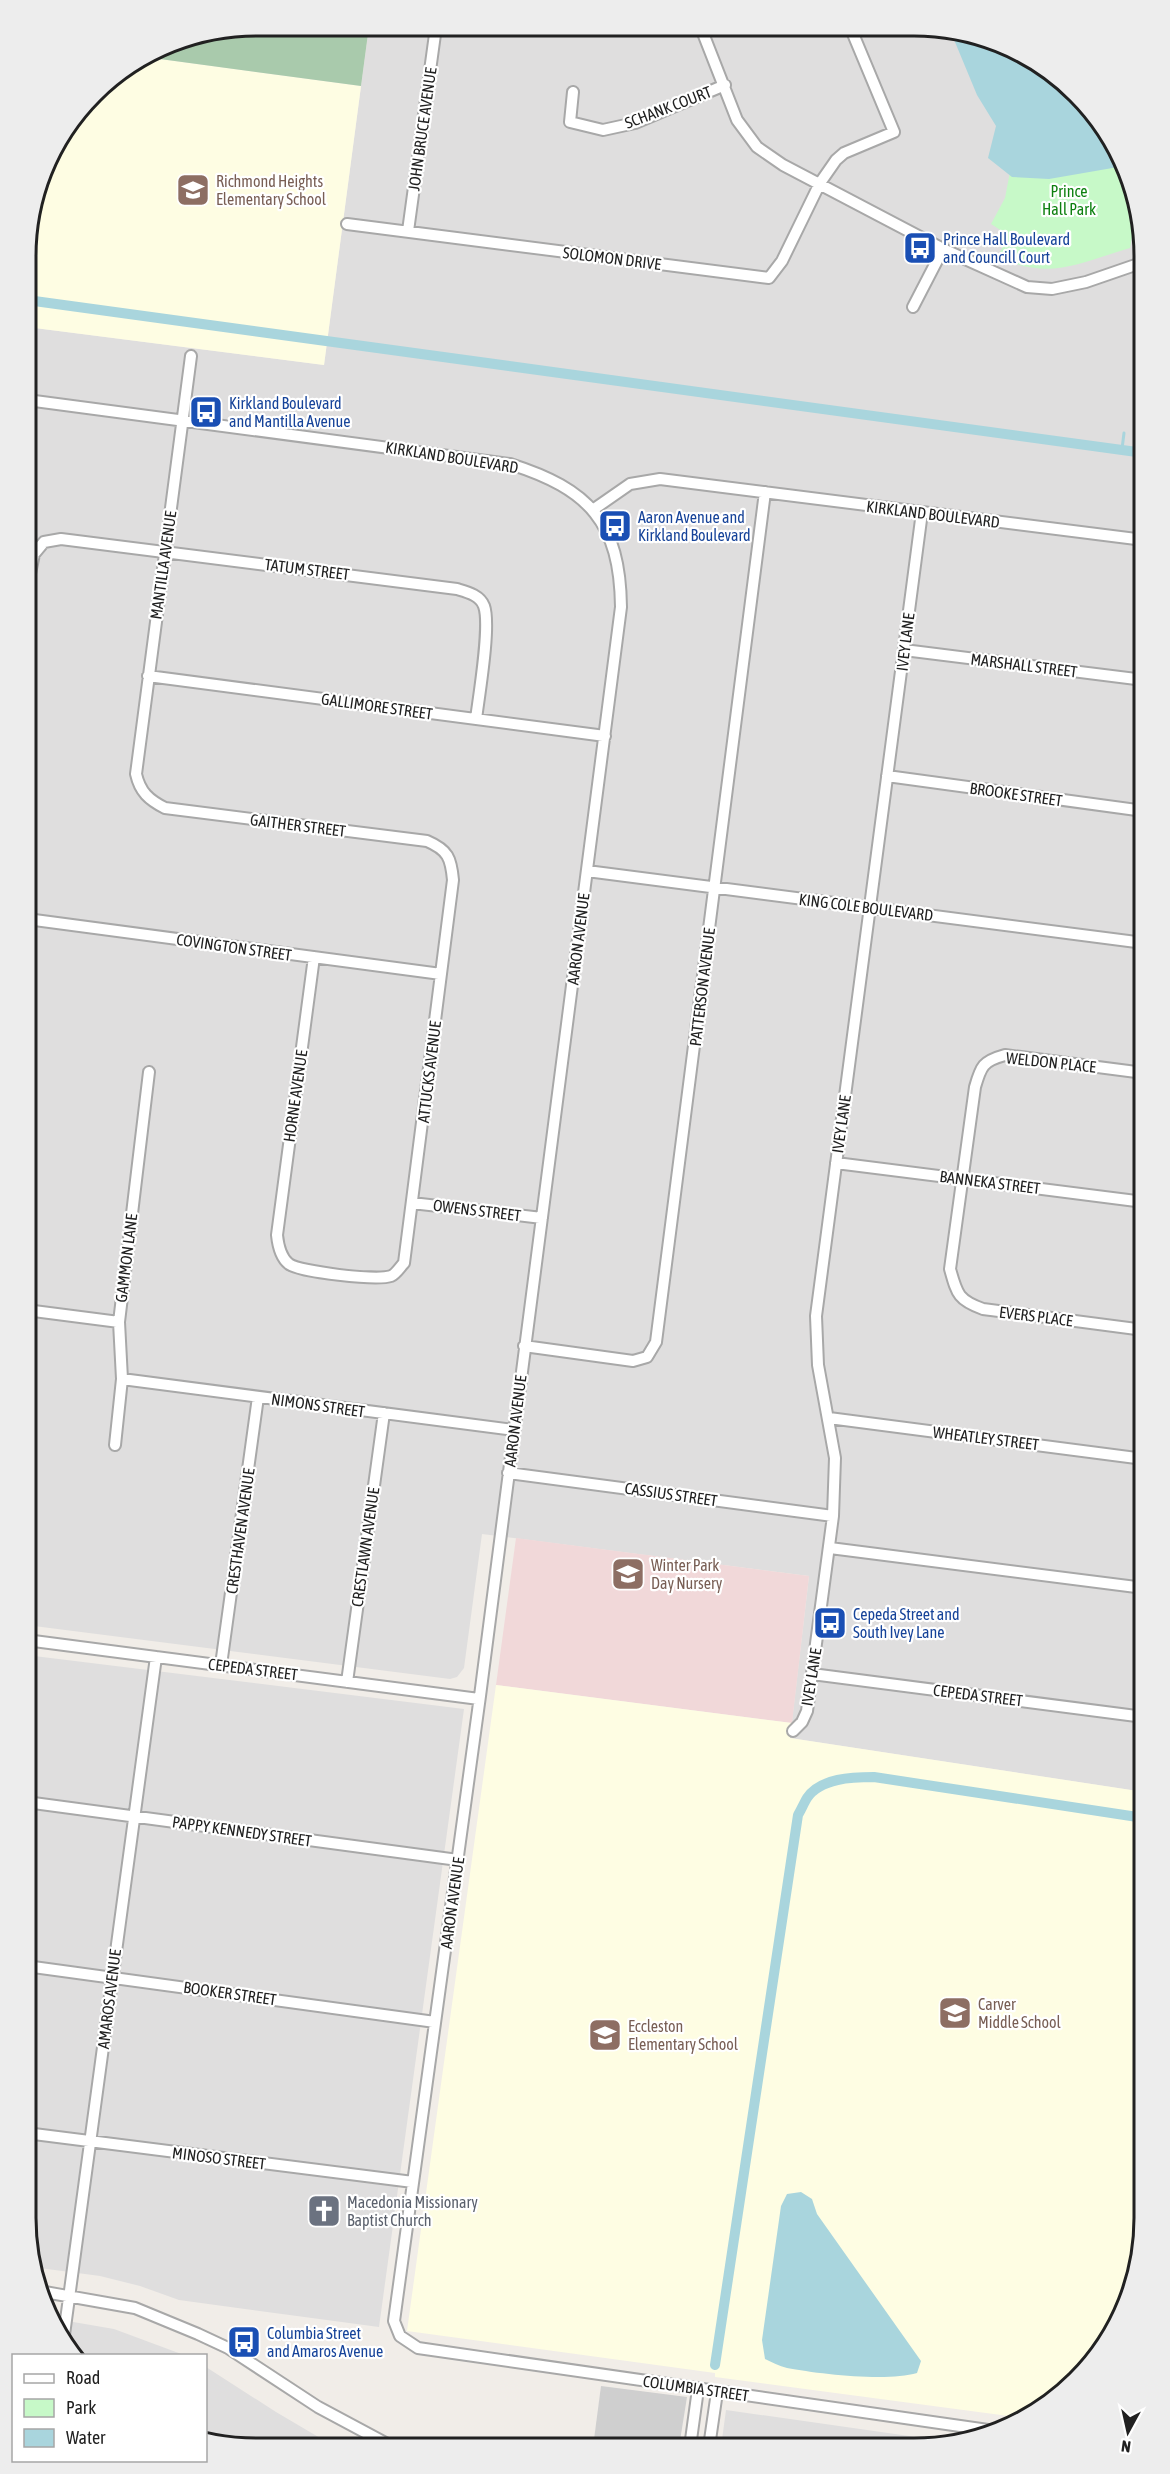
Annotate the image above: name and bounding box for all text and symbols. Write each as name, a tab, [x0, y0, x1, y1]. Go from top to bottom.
street label: JOHN BRUCE AVENUE	[404, 66, 440, 192]
street label: SCHANK COURT	[622, 82, 714, 132]
school or university icon: Richmond Heights Elementary School	[175, 172, 211, 208]
place label: Richmond Heights Elementary School	[216, 172, 327, 209]
park label: Prince Hall Park	[1042, 182, 1096, 218]
bus stop icon: Prince Hall Boulevard and Councill Court	[902, 230, 938, 266]
place label: Prince Hall Boulevard and Councill Court	[943, 230, 1070, 266]
street label: SOLOMON DRIVE	[562, 243, 662, 273]
bus stop icon: Kirkland Boulevard and Mantilla Avenue	[188, 394, 224, 430]
place label: Kirkland Boulevard and Mantilla Avenue	[229, 394, 351, 430]
street label: KIRKLAND BOULEVARD	[384, 438, 520, 476]
street label: KIRKLAND BOULEVARD	[865, 497, 1001, 531]
bus stop icon: Aaron Avenue and Kirkland Boulevard	[597, 508, 633, 544]
place label: Aaron Avenue and Kirkland Boulevard	[638, 508, 751, 544]
street label: MANTILLA AVENUE	[146, 509, 180, 620]
street label: TATUM STREET	[264, 555, 350, 583]
street label: IVEY LANE	[893, 612, 918, 672]
street label: MARSHALL STREET	[970, 650, 1078, 680]
street label: GALLIMORE STREET	[320, 689, 434, 723]
street label: BROOKE STREET	[969, 779, 1063, 809]
street label: GAITHER STREET	[249, 810, 347, 840]
street label: KING COLE BOULEVARD	[798, 890, 934, 924]
street label: AARON AVENUE	[563, 892, 593, 986]
street label: PATTERSON AVENUE	[686, 927, 718, 1047]
street label: COVINGTON STREET	[175, 930, 293, 964]
street label: ATTUCKS AVENUE	[414, 1020, 444, 1124]
street label: WELDON PLACE	[1005, 1048, 1097, 1076]
street label: HORNE AVENUE	[280, 1049, 310, 1143]
street label: IVEY LANE	[828, 1094, 854, 1154]
street label: BANNEKA STREET	[939, 1167, 1041, 1197]
street label: OWENS STREET	[432, 1196, 522, 1224]
street label: GAMMON LANE	[112, 1213, 140, 1303]
street label: EVERS PLACE	[998, 1303, 1074, 1329]
street label: AARON AVENUE	[500, 1374, 530, 1468]
street label: NIMONS STREET	[270, 1390, 366, 1420]
street label: WHEATLEY STREET	[932, 1423, 1040, 1453]
street label: CRESTHAVEN AVENUE	[222, 1467, 258, 1595]
street label: CASSIUS STREET	[624, 1479, 718, 1509]
street label: CRESTLAWN AVENUE	[348, 1486, 382, 1608]
school or university icon: Winter Park Day Nursery	[610, 1556, 646, 1592]
place label: Winter Park Day Nursery	[651, 1556, 723, 1593]
bus stop icon: Cepeda Street and South Ivey Lane	[812, 1605, 848, 1641]
place label: Cepeda Street and South Ivey Lane	[853, 1605, 960, 1642]
street label: IVEY LANE	[798, 1647, 824, 1707]
street label: CEPEDA STREET	[207, 1655, 299, 1683]
street label: CEPEDA STREET	[932, 1681, 1024, 1709]
street label: PAPPY KENNEDY STREET	[171, 1812, 313, 1850]
street label: AARON AVENUE	[437, 1856, 467, 1950]
street label: AMAROS AVENUE	[94, 1948, 124, 2050]
street label: BOOKER STREET	[182, 1978, 278, 2008]
school or university icon: Carver Middle School	[937, 1995, 973, 2031]
place label: Carver Middle School	[978, 1995, 1062, 2031]
school or university icon: Eccleston Elementary School	[587, 2017, 623, 2053]
place label: Eccleston Elementary School	[628, 2017, 739, 2054]
street label: MINOSO STREET	[171, 2143, 267, 2173]
church icon: Macedonia Missionary Baptist Church	[306, 2193, 342, 2229]
place label: Macedonia Missionary Baptist Church	[347, 2193, 478, 2230]
bus stop icon: Columbia Street and Amaros Avenue	[226, 2324, 262, 2360]
place label: Columbia Street and Amaros Avenue	[267, 2324, 383, 2360]
legend	[12, 2354, 207, 2462]
text: Road	[66, 2367, 100, 2388]
street label: COLUMBIA STREET	[642, 2372, 750, 2404]
text: Park	[66, 2397, 96, 2418]
north arrow	[1098, 2402, 1158, 2462]
text: Water	[66, 2427, 106, 2448]
text: N	[1120, 2437, 1132, 2456]

